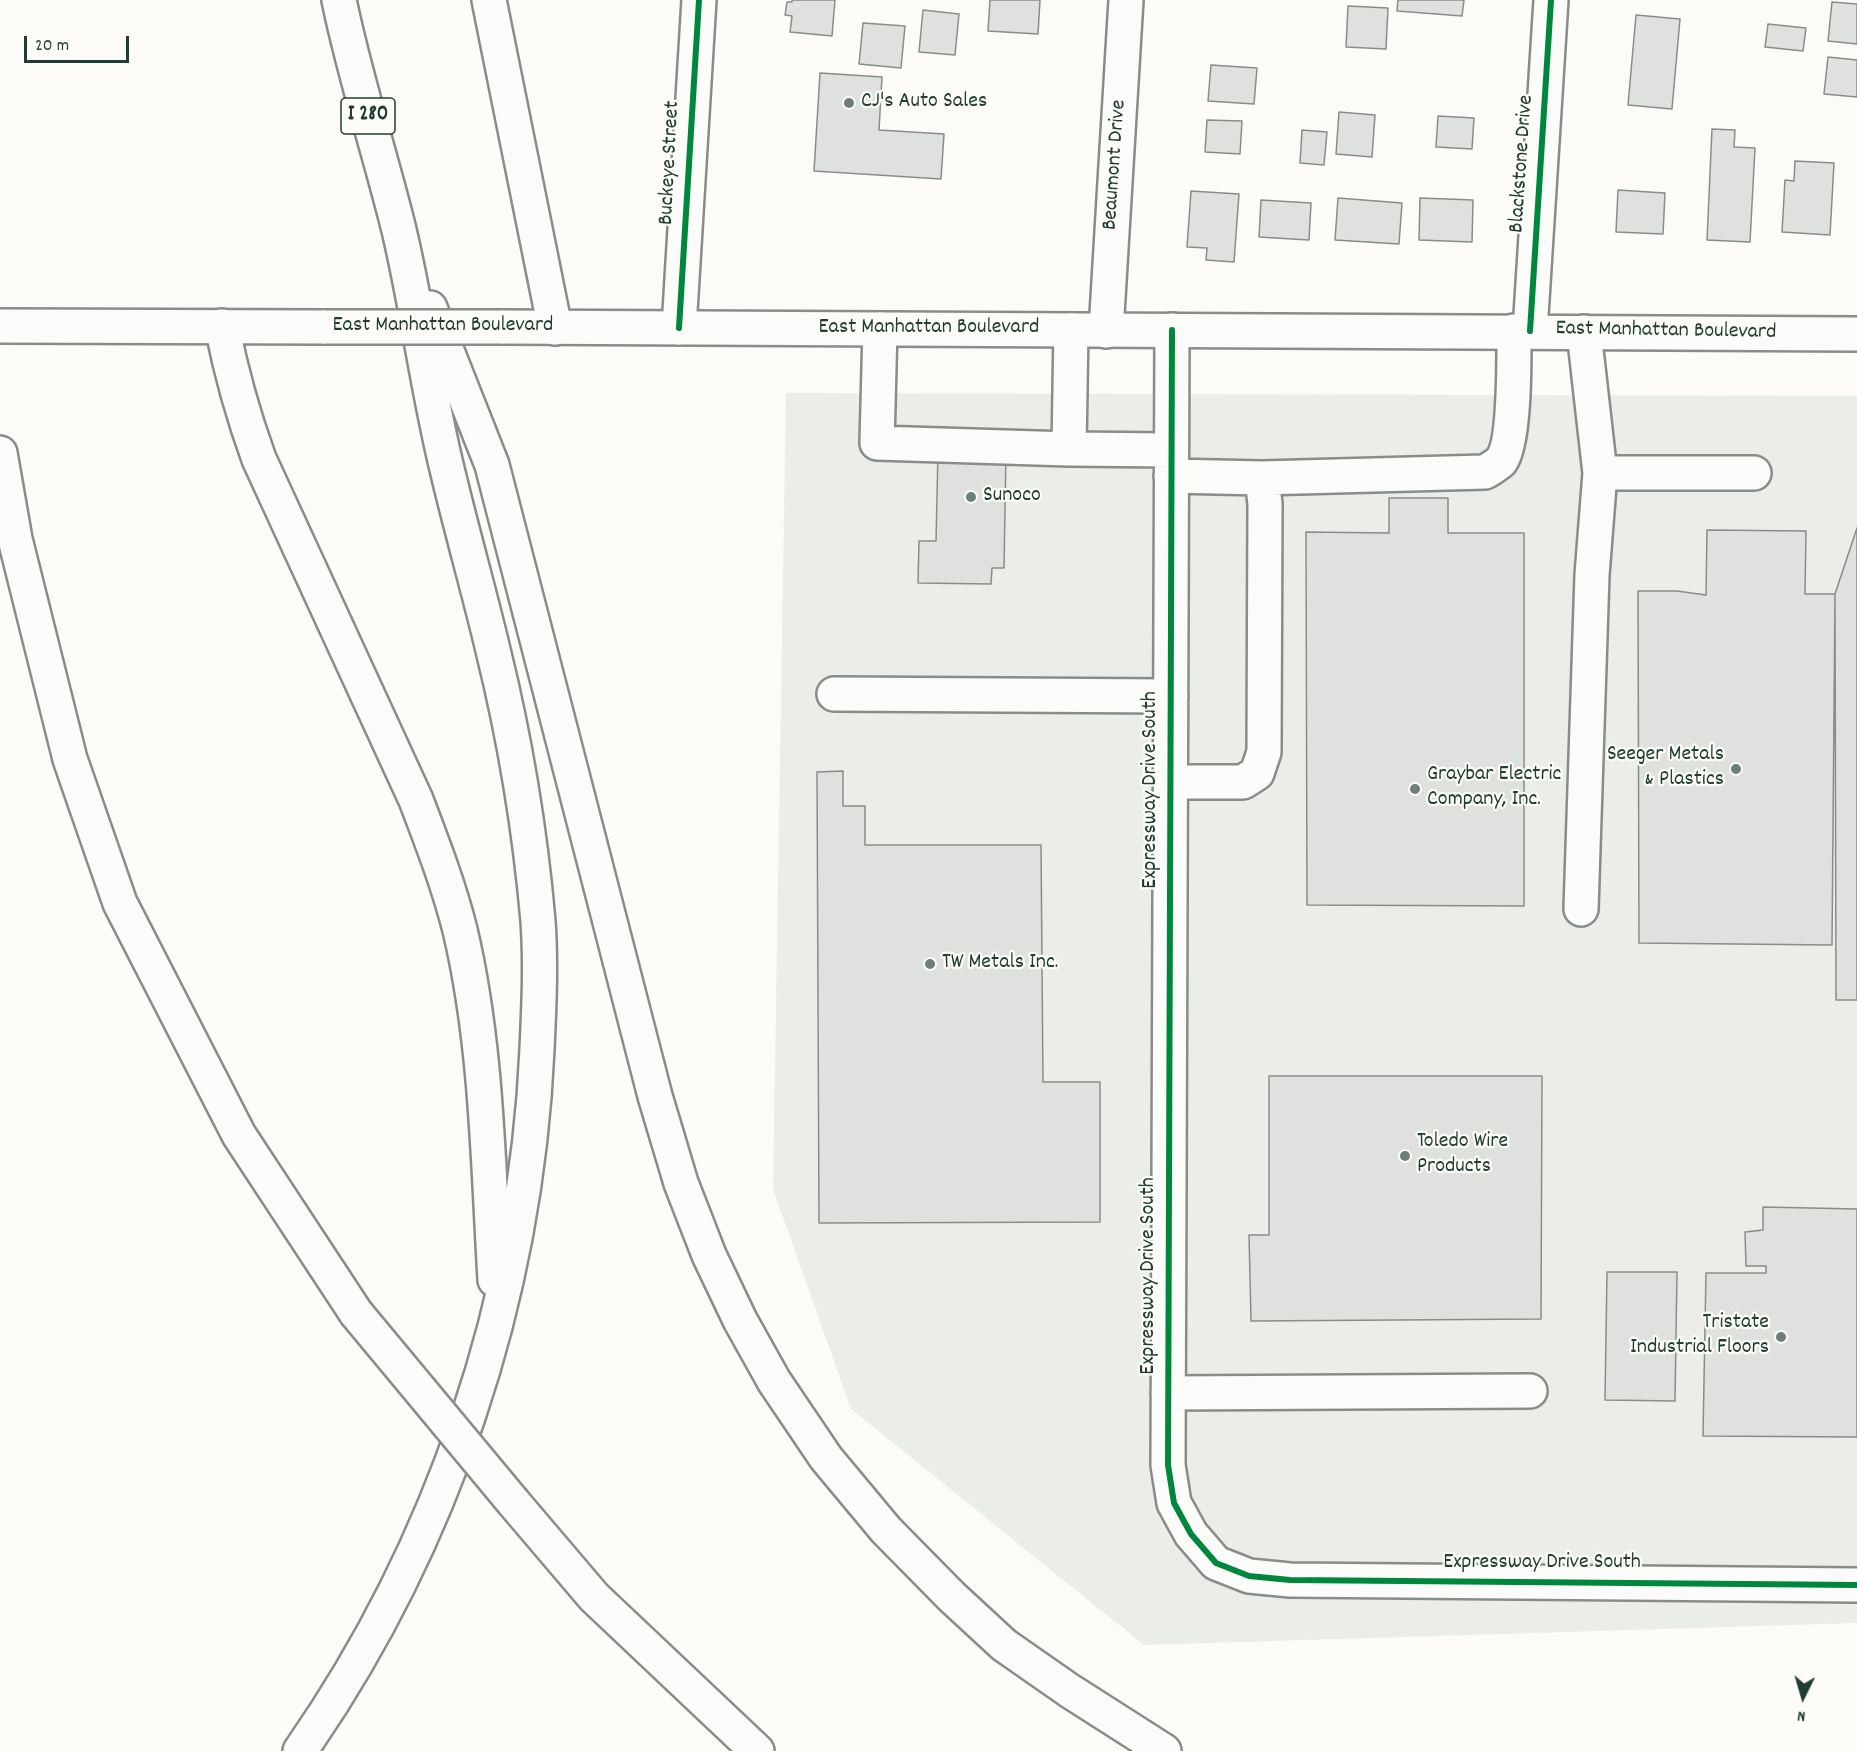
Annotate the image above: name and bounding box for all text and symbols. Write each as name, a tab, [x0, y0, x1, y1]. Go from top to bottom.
scale bar	[27, 24, 132, 62]
text: 20 m	[35, 34, 69, 59]
place label: CJ's Auto Sales	[861, 90, 987, 116]
street label: Blackstone Drive	[1505, 94, 1541, 234]
marker: CJ's Auto Sales	[842, 96, 856, 110]
road number: I 280	[341, 98, 395, 134]
street label: Beaumont Drive	[1098, 99, 1134, 231]
street label: Buckeye Street	[655, 100, 687, 226]
street label: East Manhattan Boulevard	[333, 314, 553, 340]
street label: East Manhattan Boulevard	[819, 316, 1039, 342]
street label: East Manhattan Boulevard	[1555, 317, 1777, 347]
place label: Sunoco	[983, 484, 1041, 510]
marker: Sunoco	[964, 490, 978, 504]
street label: Expressway Drive South	[1139, 691, 1165, 889]
place label: Seeger Metals & Plastics	[1607, 743, 1724, 794]
marker: Seeger Metals & Plastics	[1729, 762, 1743, 776]
place label: Graybar Electric Company, Inc.	[1427, 763, 1561, 814]
marker: Graybar Electric Company, Inc.	[1408, 782, 1422, 796]
place label: TW Metals Inc.	[942, 951, 1058, 977]
marker: TW Metals Inc.	[923, 957, 937, 971]
place label: Toledo Wire Products	[1417, 1130, 1508, 1182]
marker: Toledo Wire Products	[1398, 1149, 1412, 1163]
street label: Expressway Drive South	[1137, 1177, 1163, 1375]
place label: Tristate Industrial Floors	[1630, 1311, 1769, 1362]
marker: Tristate Industrial Floors	[1774, 1330, 1788, 1344]
street label: Expressway Drive South	[1443, 1551, 1641, 1577]
north arrow	[1773, 1667, 1833, 1727]
text: N	[1796, 1704, 1806, 1727]

